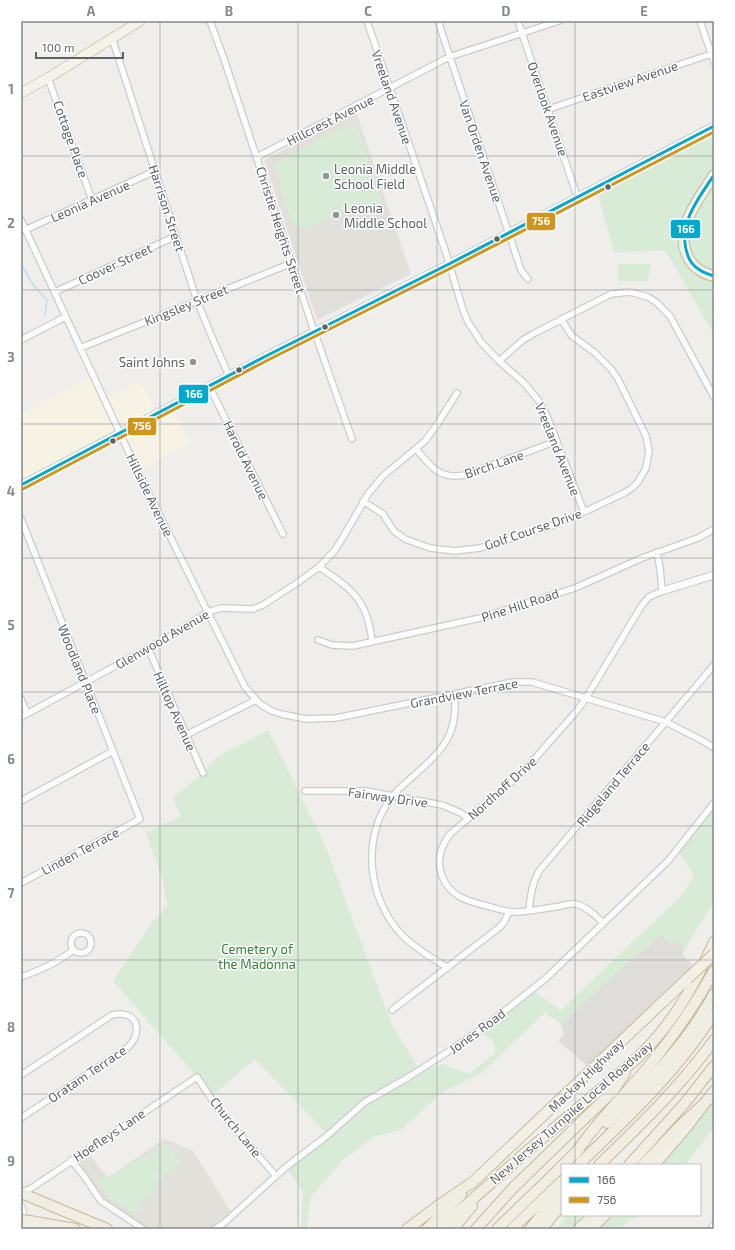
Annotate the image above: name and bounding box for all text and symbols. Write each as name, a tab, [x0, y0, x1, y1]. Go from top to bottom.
text: A	[87, 3, 96, 19]
text: B	[225, 3, 233, 19]
text: C	[364, 3, 372, 19]
text: D	[502, 3, 511, 19]
text: E	[640, 3, 648, 19]
scale bar	[36, 34, 123, 60]
text: 100 m	[42, 40, 74, 54]
street label: Vreeland Avenue	[368, 48, 416, 146]
street label: Eastview Avenue	[580, 57, 680, 105]
street label: Overlook Avenue	[524, 60, 572, 158]
text: 1	[8, 81, 14, 97]
street label: Hillcrest Avenue	[284, 91, 376, 149]
street label: Cottage Place	[50, 98, 92, 180]
street label: Van Orden Avenue	[456, 98, 506, 204]
place label: Leonia Middle School Field	[334, 161, 416, 192]
street label: Harrison Street	[145, 163, 189, 253]
street label: Christie Heights Street	[253, 165, 309, 295]
marker: Leonia Middle School Field	[321, 171, 331, 181]
street label: Leonia Avenue	[48, 176, 132, 226]
unlabelled marker	[603, 182, 613, 192]
place label: Leonia Middle School	[344, 200, 427, 231]
marker: Leonia Middle School	[331, 210, 341, 220]
line badge: 756	[526, 212, 556, 231]
text: 756	[532, 214, 551, 227]
text: 2	[7, 215, 15, 231]
line badge: 166	[670, 219, 701, 239]
text: 166	[677, 222, 695, 235]
unlabelled marker	[492, 234, 502, 244]
street label: Coover Street	[75, 240, 155, 288]
street label: Kingsley Street	[142, 281, 230, 329]
unlabelled marker	[320, 322, 330, 332]
text: 3	[7, 349, 15, 365]
place label: Saint Johns	[119, 354, 185, 370]
marker: Saint Johns	[188, 357, 198, 367]
unlabelled marker	[234, 365, 244, 375]
line badge: 166	[178, 384, 209, 404]
text: 166	[185, 387, 203, 400]
street label: Vreeland Avenue	[532, 400, 584, 498]
line badge: 756	[127, 417, 157, 436]
street label: Harold Avenue	[220, 418, 272, 502]
text: 756	[133, 419, 152, 432]
unlabelled marker	[108, 436, 118, 446]
street label: Birch Lane	[462, 446, 526, 482]
street label: Hillside Avenue	[123, 451, 177, 539]
text: 4	[7, 483, 15, 499]
street label: Golf Course Drive	[482, 505, 584, 553]
street label: Pine Hill Road	[479, 585, 561, 625]
street label: Glenwood Avenue	[112, 606, 212, 672]
text: 5	[7, 617, 15, 633]
street label: Woodland Place	[55, 622, 105, 716]
street label: Hilltop Avenue	[150, 669, 200, 753]
street label: Grandview Terrace	[409, 675, 519, 711]
street label: Ridgeland Terrace	[573, 738, 653, 830]
text: 6	[7, 751, 15, 767]
street label: Nordhoff Drive	[464, 753, 540, 823]
street label: Fairway Drive	[347, 783, 429, 811]
street label: Linden Terrace	[38, 824, 122, 878]
text: 7	[8, 885, 15, 901]
park label: Cemetery of the Madonna	[218, 941, 296, 972]
street label: Jones Road	[446, 1005, 508, 1057]
text: 8	[7, 1019, 15, 1035]
street label: Mackay Highway	[545, 1035, 627, 1115]
street label: New Jersey Turnpike Local Roadway	[486, 1037, 656, 1187]
street label: Oratam Terrace	[45, 1042, 129, 1106]
street label: Church Lane	[207, 1094, 265, 1160]
street label: Hoefleys Lane	[70, 1105, 148, 1165]
text: 9	[7, 1153, 15, 1169]
legend	[561, 1164, 701, 1216]
text: 166	[597, 1172, 616, 1186]
text: 756	[597, 1192, 617, 1206]

